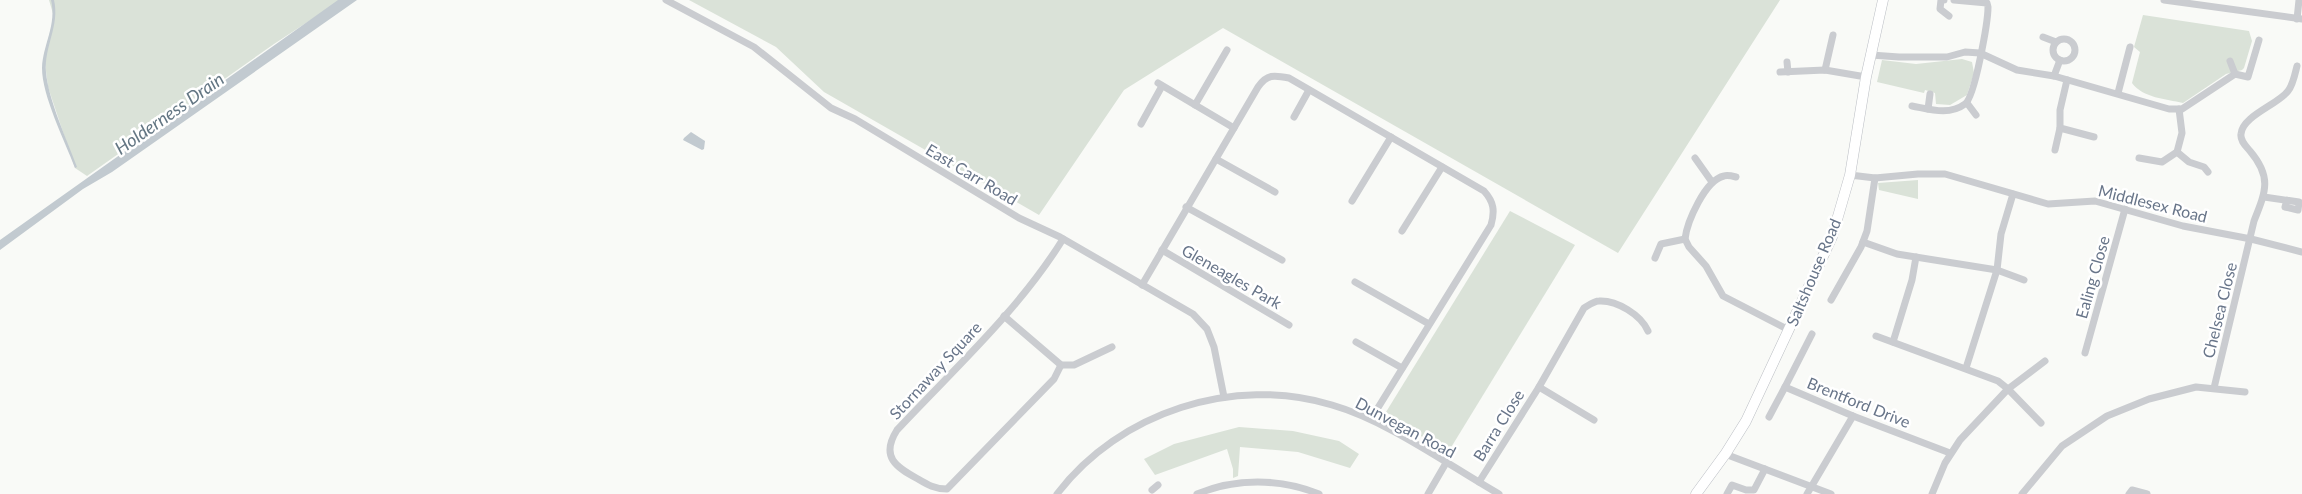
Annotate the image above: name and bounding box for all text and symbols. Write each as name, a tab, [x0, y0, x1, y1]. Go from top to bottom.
water label: Holderness Drain	[110, 67, 228, 159]
street label: East Carr Road	[923, 139, 1021, 209]
street label: Middlesex Road	[2097, 180, 2209, 226]
street label: Saltshouse Road	[1782, 215, 1844, 329]
street label: Ealing Close	[2071, 234, 2113, 320]
street label: Gleneagles Park	[1179, 240, 1286, 313]
street label: Chelsea Close	[2198, 260, 2240, 360]
street label: Stornaway Square	[885, 317, 985, 423]
street label: Brentford Drive	[1805, 373, 1913, 431]
street label: Barra Close	[1469, 386, 1527, 464]
street label: Dunvegan Road	[1353, 393, 1459, 461]

